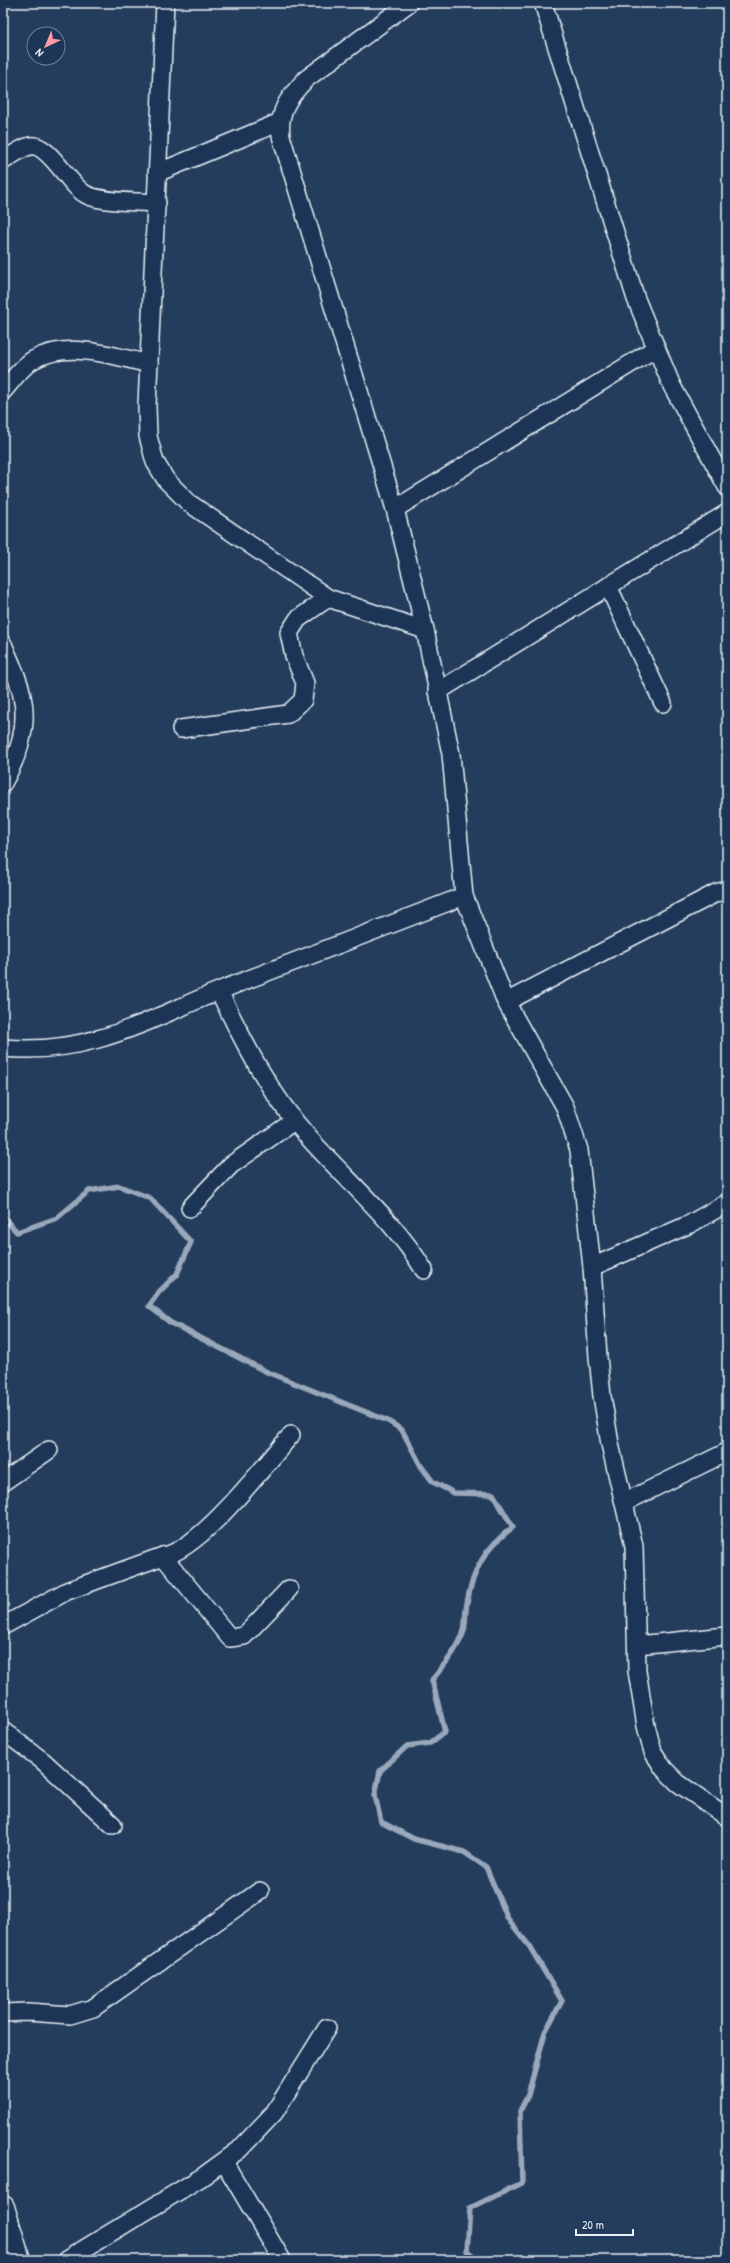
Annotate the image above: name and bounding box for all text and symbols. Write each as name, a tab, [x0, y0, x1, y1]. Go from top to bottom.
north arrow	[26, 26, 66, 66]
text: N	[32, 46, 46, 60]
scale bar	[576, 2211, 633, 2237]
text: 20 m	[582, 2216, 604, 2233]

